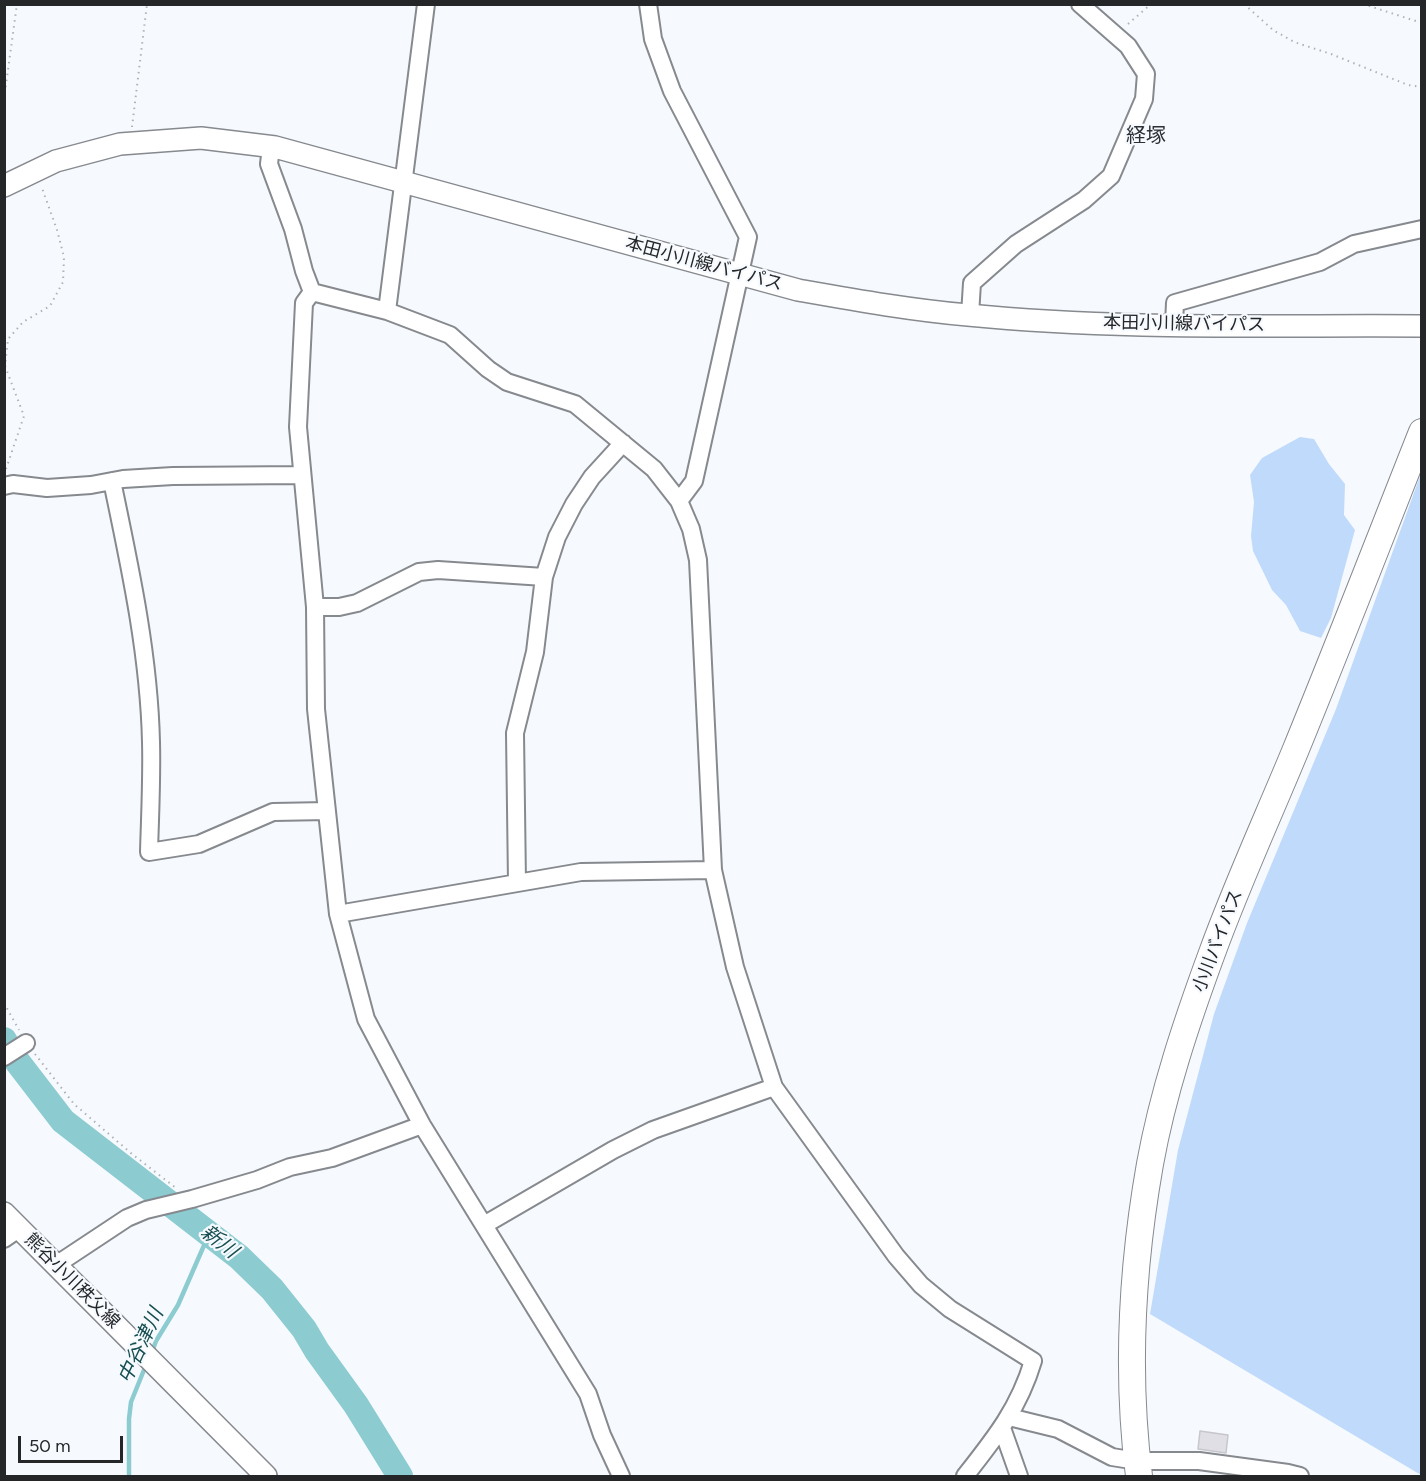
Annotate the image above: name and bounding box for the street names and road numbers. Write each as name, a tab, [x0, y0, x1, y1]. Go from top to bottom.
street label: 本田小川線バイパス	[623, 233, 785, 295]
street label: 本田小川線バイパス	[1103, 312, 1265, 336]
street label: 小川バイパス	[1189, 887, 1247, 995]
street label: 熊谷小川秩父線	[20, 1229, 124, 1333]

